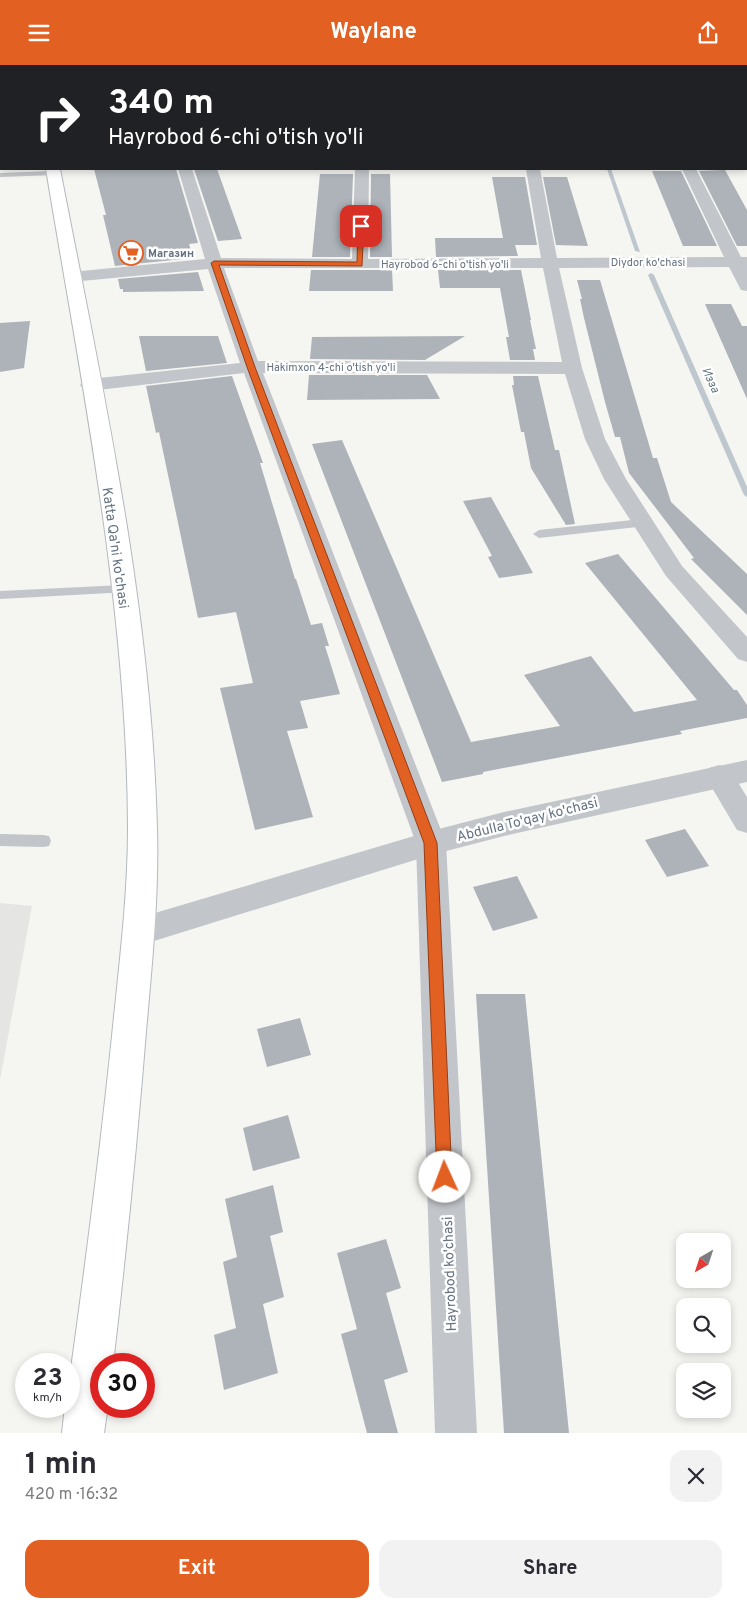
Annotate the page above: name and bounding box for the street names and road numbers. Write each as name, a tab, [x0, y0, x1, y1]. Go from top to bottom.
street label: Diydor ko'chasi	[611, 256, 685, 270]
street label: Hayrobod 6-chi o'tish yo'li	[381, 258, 509, 272]
street label: Hakimxon 4-chi o'tish yo'li	[267, 361, 395, 375]
street label: Katta Qa'ni ko'chasi	[98, 486, 131, 610]
street label: Abdulla To'qay ko'chasi	[455, 795, 600, 846]
street label: Hayrobod ko'chasi	[440, 1216, 461, 1332]

